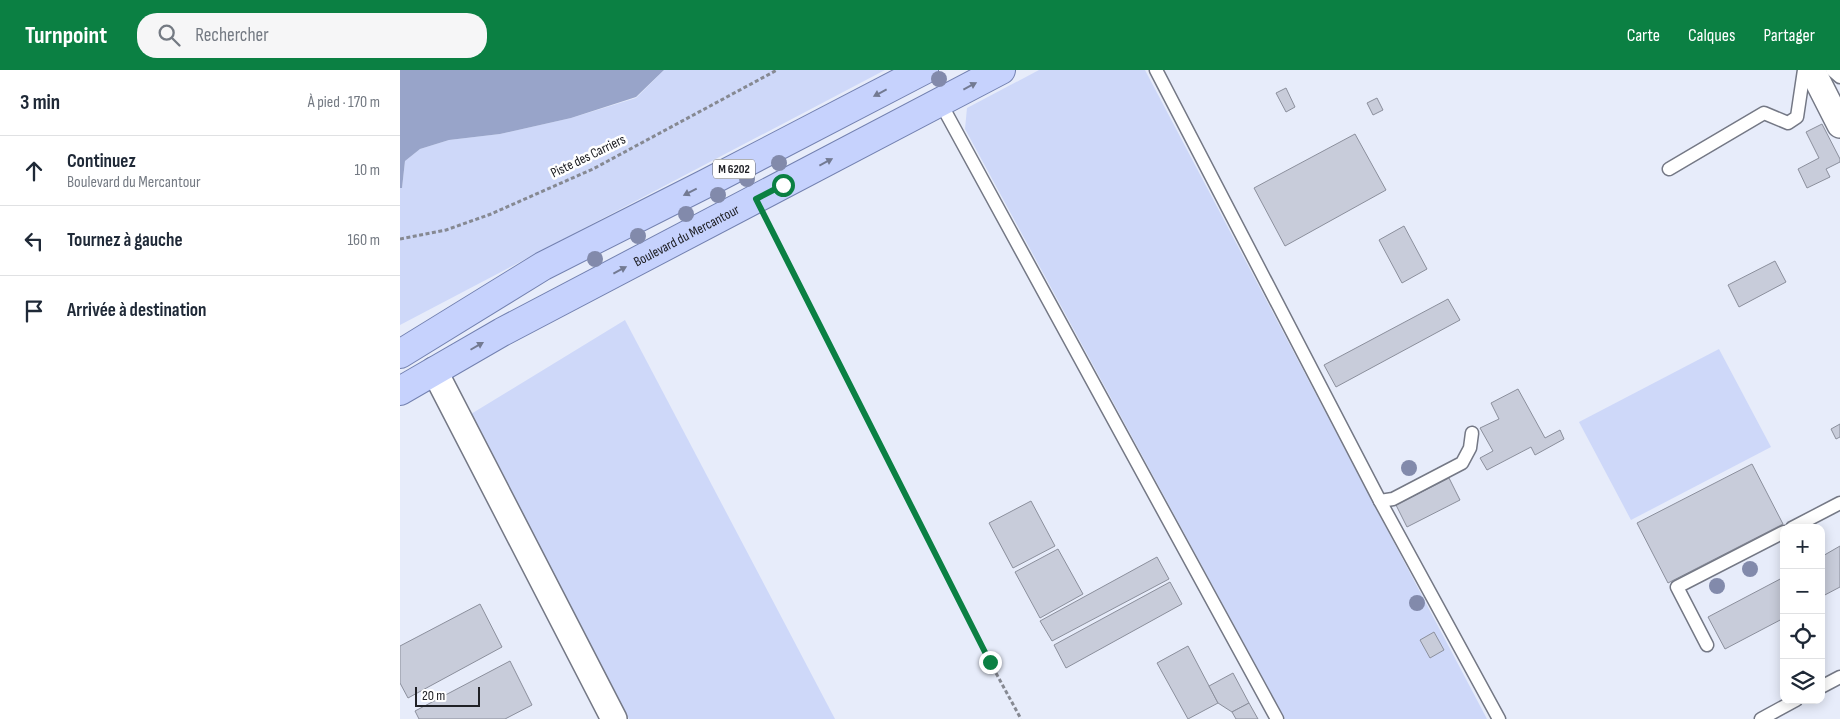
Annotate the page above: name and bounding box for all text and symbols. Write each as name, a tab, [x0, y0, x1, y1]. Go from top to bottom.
search box	[137, 13, 487, 58]
text: Turnpoint	[25, 21, 107, 50]
icon: search	[155, 21, 183, 49]
text: Rechercher	[195, 24, 269, 47]
text: Carte	[1627, 25, 1660, 46]
text: Calques	[1688, 25, 1735, 46]
text: Partager	[1763, 25, 1815, 46]
one-way arrow	[963, 82, 977, 90]
one-way arrow	[874, 88, 887, 97]
text: 3 min	[20, 90, 60, 115]
text: À pied · 170 m	[308, 93, 380, 112]
street label: Piste des Carriers	[548, 131, 628, 181]
text: Continuez	[67, 150, 136, 173]
icon: ahead	[20, 157, 48, 185]
one-way arrow	[819, 158, 833, 166]
road number: M 6202	[713, 160, 755, 178]
text: 10 m	[354, 161, 380, 180]
text: Boulevard du Mercantour	[67, 173, 201, 192]
route start	[772, 174, 795, 197]
one-way arrow	[682, 188, 697, 196]
street label: Boulevard du Mercantour	[631, 201, 742, 270]
icon: left	[20, 227, 48, 255]
text: Tournez à gauche	[67, 229, 183, 252]
text: 160 m	[347, 231, 380, 250]
one-way arrow	[613, 266, 627, 274]
icon: arrive	[20, 297, 48, 325]
text: Arrivée à destination	[67, 299, 207, 322]
one-way arrow	[470, 342, 483, 351]
map controls	[1780, 524, 1825, 704]
button: +	[1780, 524, 1825, 569]
button: −	[1780, 569, 1825, 614]
button: locate	[1780, 614, 1825, 659]
route end	[979, 651, 1002, 674]
button: layers	[1780, 659, 1825, 704]
scale bar	[415, 684, 480, 707]
text: 20 m	[422, 687, 445, 704]

